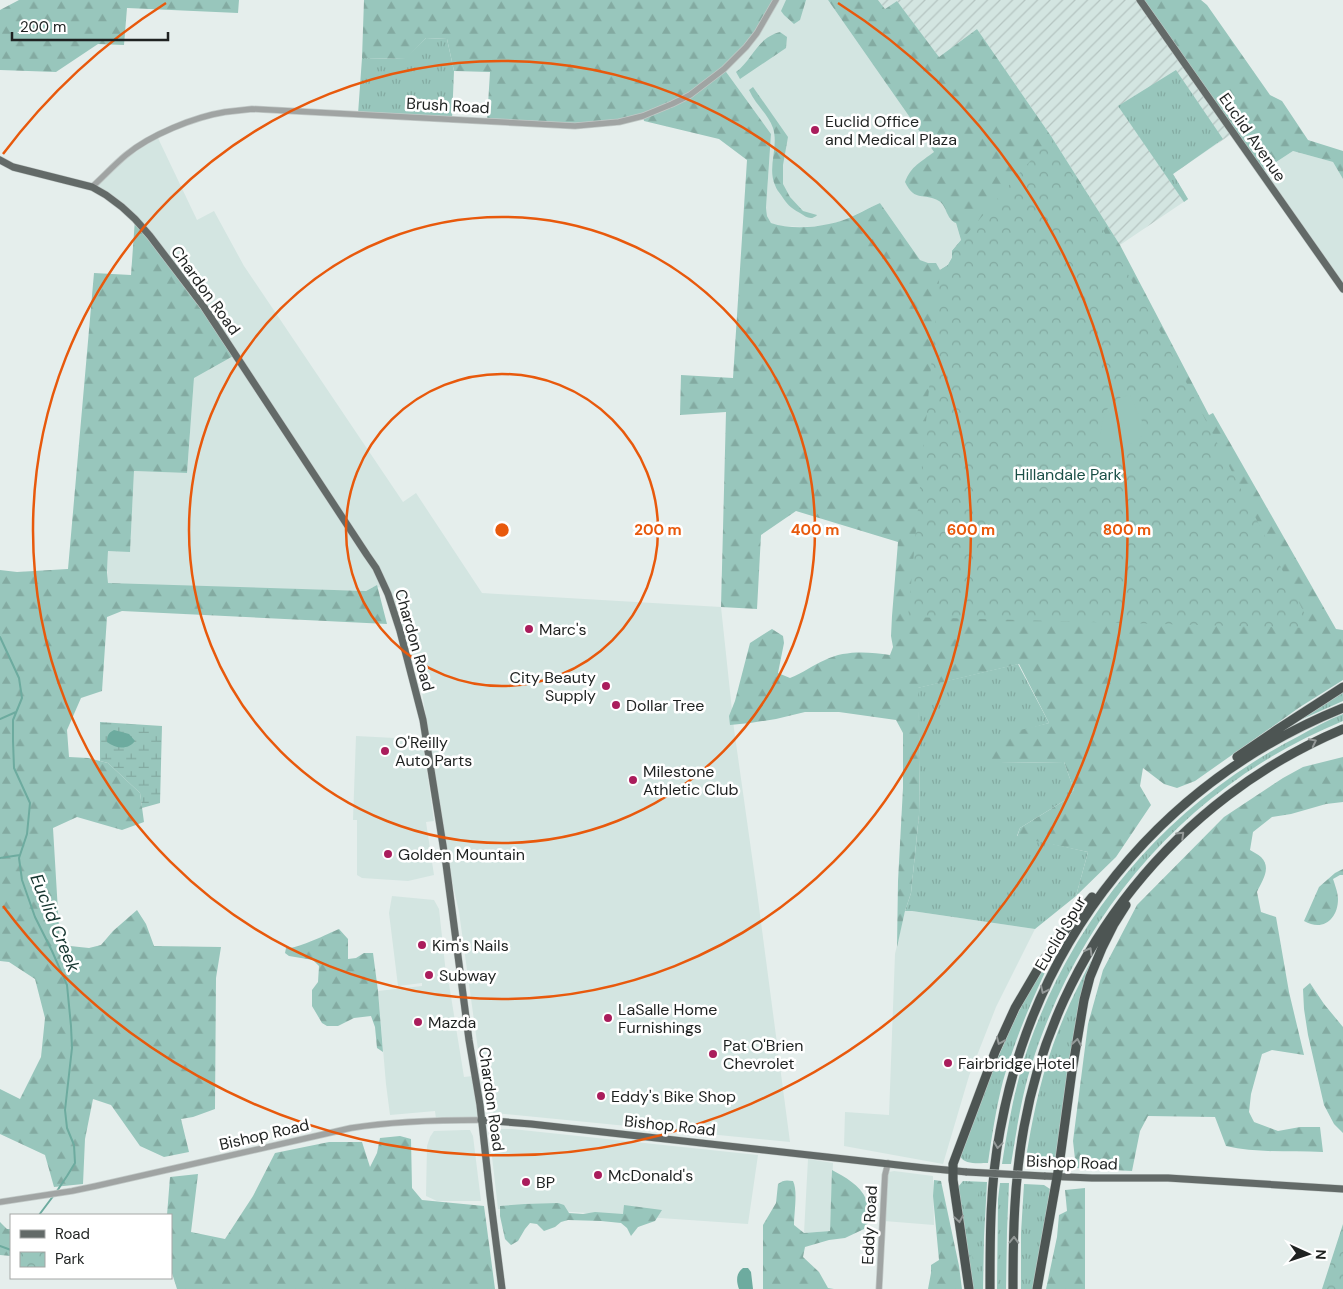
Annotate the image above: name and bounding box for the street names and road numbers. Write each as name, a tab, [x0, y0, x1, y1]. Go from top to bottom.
street label: Euclid Avenue	[1214, 89, 1291, 186]
street label: Brush Road	[406, 93, 490, 118]
street label: Chardon Road	[166, 242, 245, 339]
street label: Chardon Road	[390, 587, 439, 694]
street label: Euclid Spur	[1030, 892, 1091, 974]
street label: Chardon Road	[474, 1046, 509, 1153]
street label: Bishop Road	[623, 1110, 717, 1141]
street label: Bishop Road	[217, 1114, 311, 1155]
street label: Bishop Road	[1026, 1150, 1118, 1175]
street label: Eddy Road	[857, 1185, 882, 1265]

